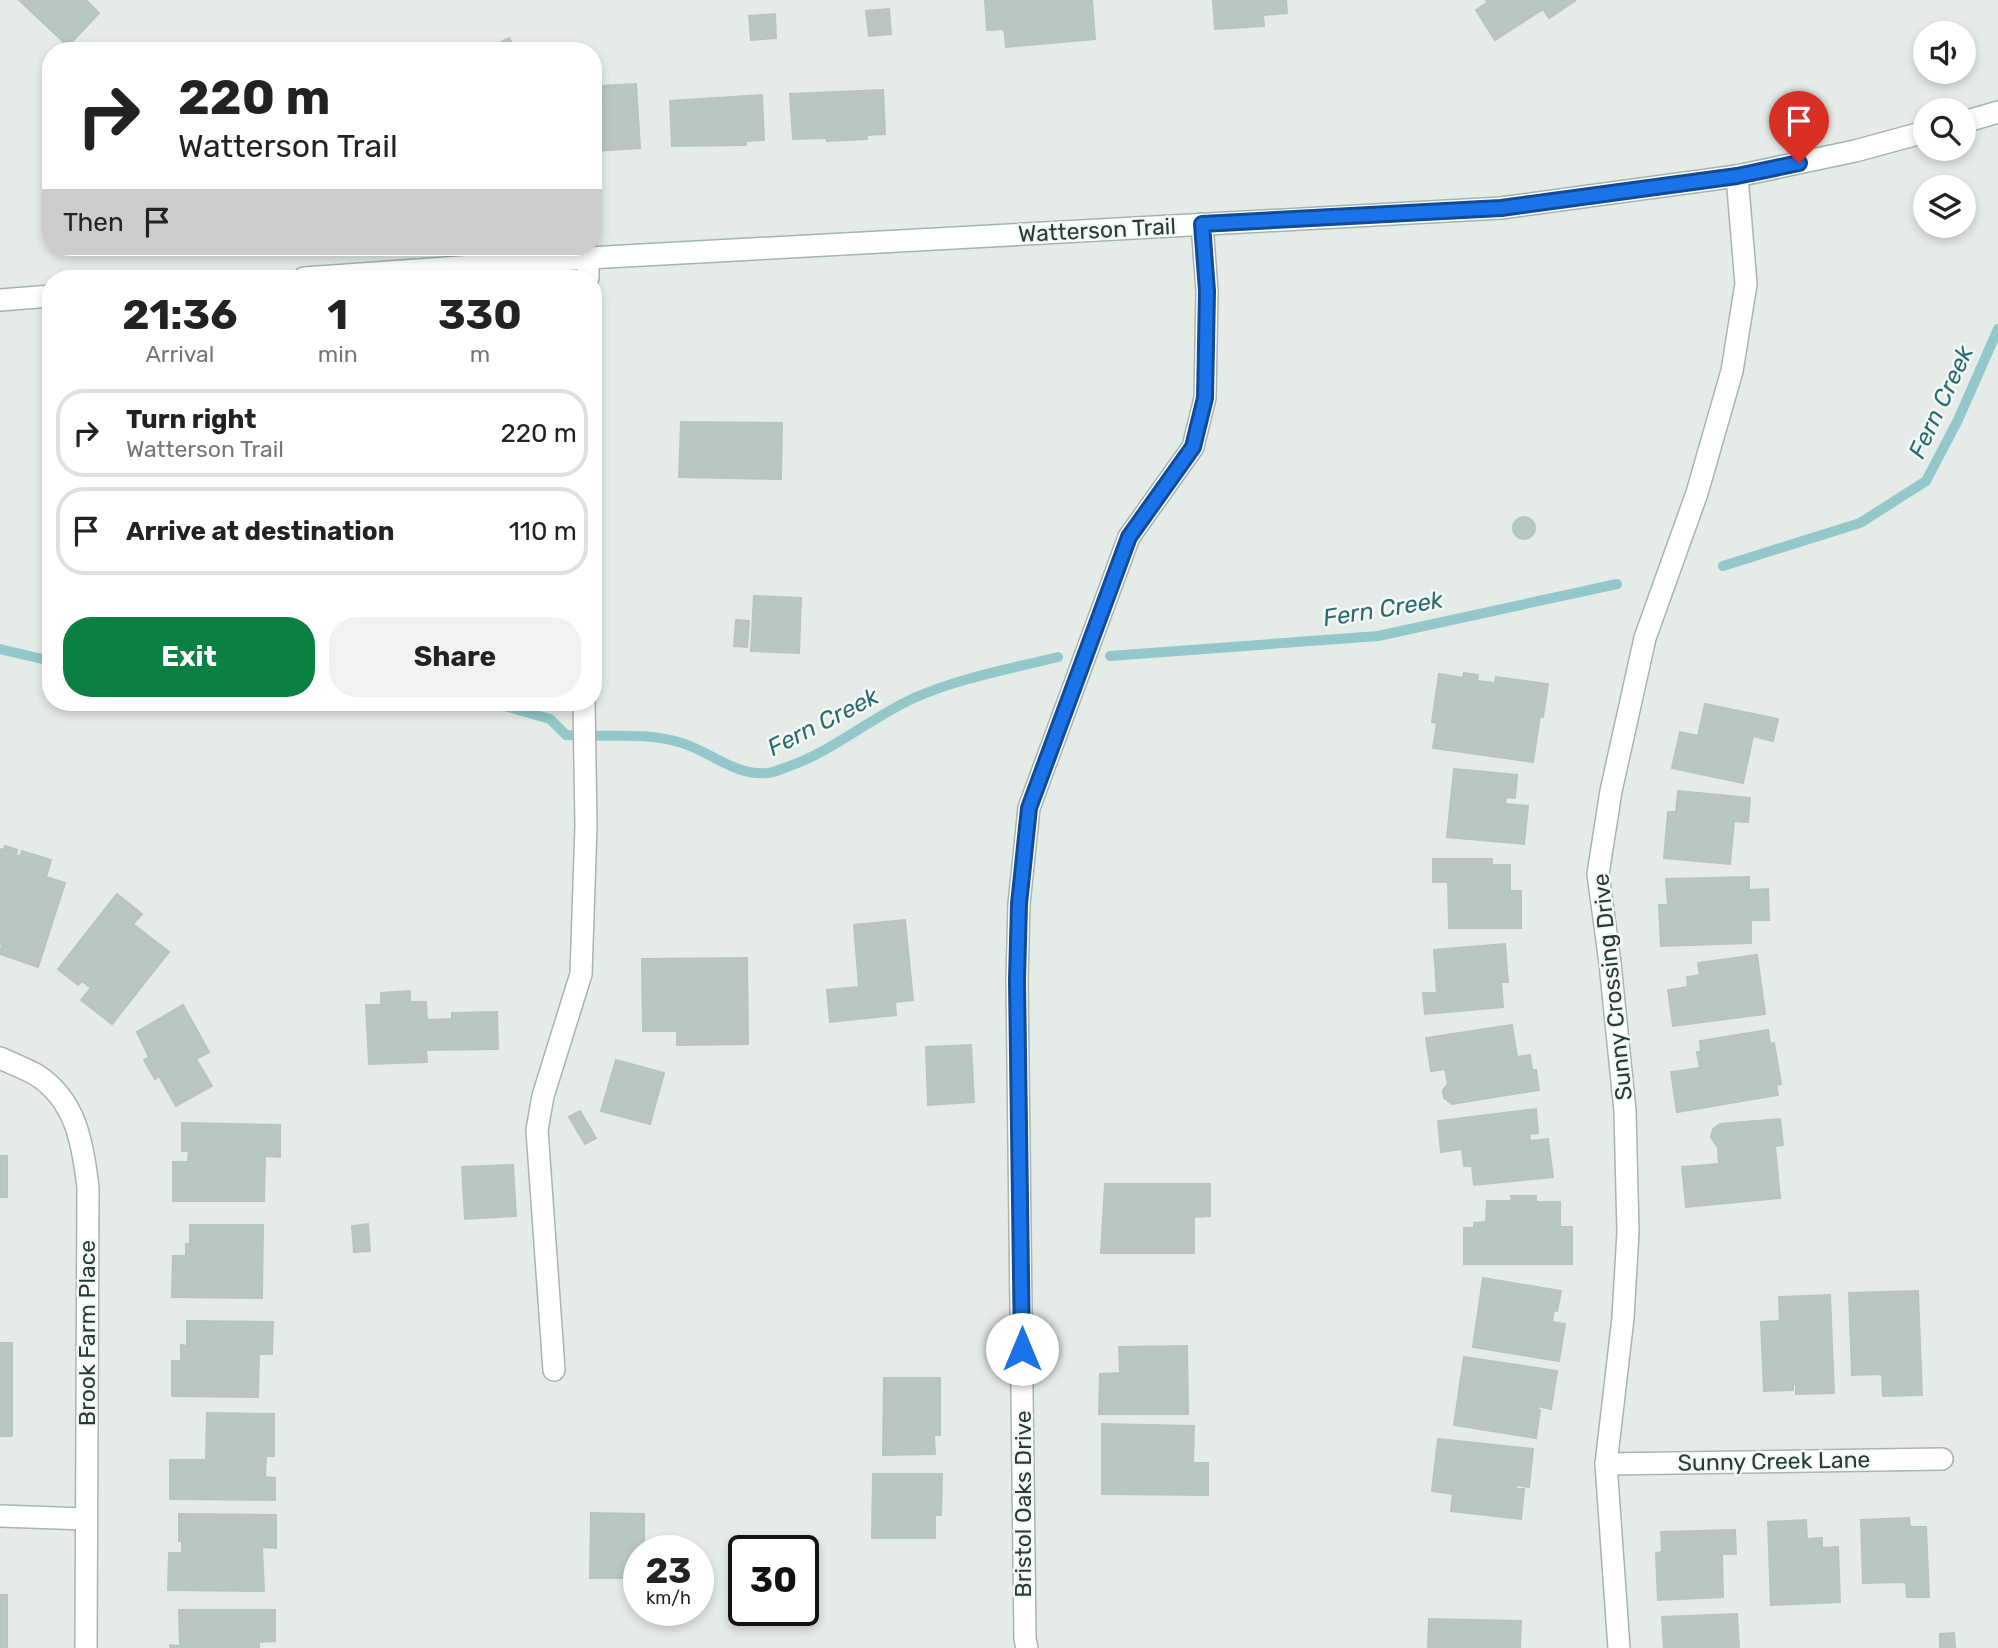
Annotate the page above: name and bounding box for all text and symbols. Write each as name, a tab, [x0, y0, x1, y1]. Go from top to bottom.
map controls	[1913, 21, 1976, 238]
button: sound	[1913, 21, 1976, 84]
text: 220 m	[178, 68, 330, 126]
icon: right	[63, 70, 154, 161]
pin	[1769, 91, 1829, 163]
button: search	[1913, 98, 1976, 161]
icon: arrive	[1780, 102, 1818, 140]
text: Watterson Trail	[178, 127, 398, 165]
button: layers	[1913, 175, 1976, 238]
icon: arrive	[138, 203, 176, 241]
text: Then	[63, 207, 124, 238]
street label: Watterson Trail	[1017, 212, 1177, 248]
text: 21:36	[122, 290, 238, 340]
text: 1	[327, 290, 348, 340]
text: 330	[438, 290, 522, 340]
text: Arrival	[145, 340, 214, 368]
text: min	[318, 340, 358, 368]
text: m	[470, 340, 490, 368]
water label: Fern Creek	[1903, 341, 1980, 463]
text: Turn right	[126, 404, 256, 435]
icon: right	[67, 414, 105, 452]
text: 220 m	[500, 418, 577, 449]
text: Watterson Trail	[126, 435, 284, 463]
icon: arrive	[67, 512, 105, 550]
text: Arrive at destination	[126, 516, 394, 547]
text: 110 m	[509, 516, 577, 547]
water label: Fern Creek	[1321, 586, 1446, 632]
button: Exit	[63, 617, 315, 697]
button: Share	[329, 617, 581, 697]
water label: Fern Creek	[763, 682, 884, 762]
street label: Sunny Crossing Drive	[1586, 872, 1638, 1102]
street label: Brook Farm Place	[73, 1240, 101, 1426]
position arrow	[985, 1312, 1059, 1386]
street label: Bristol Oaks Drive	[1009, 1410, 1037, 1598]
street label: Sunny Creek Lane	[1677, 1445, 1871, 1477]
speed limit sign: 30	[728, 1535, 819, 1626]
text: 23	[646, 1550, 691, 1592]
text: km/h	[646, 1587, 691, 1609]

